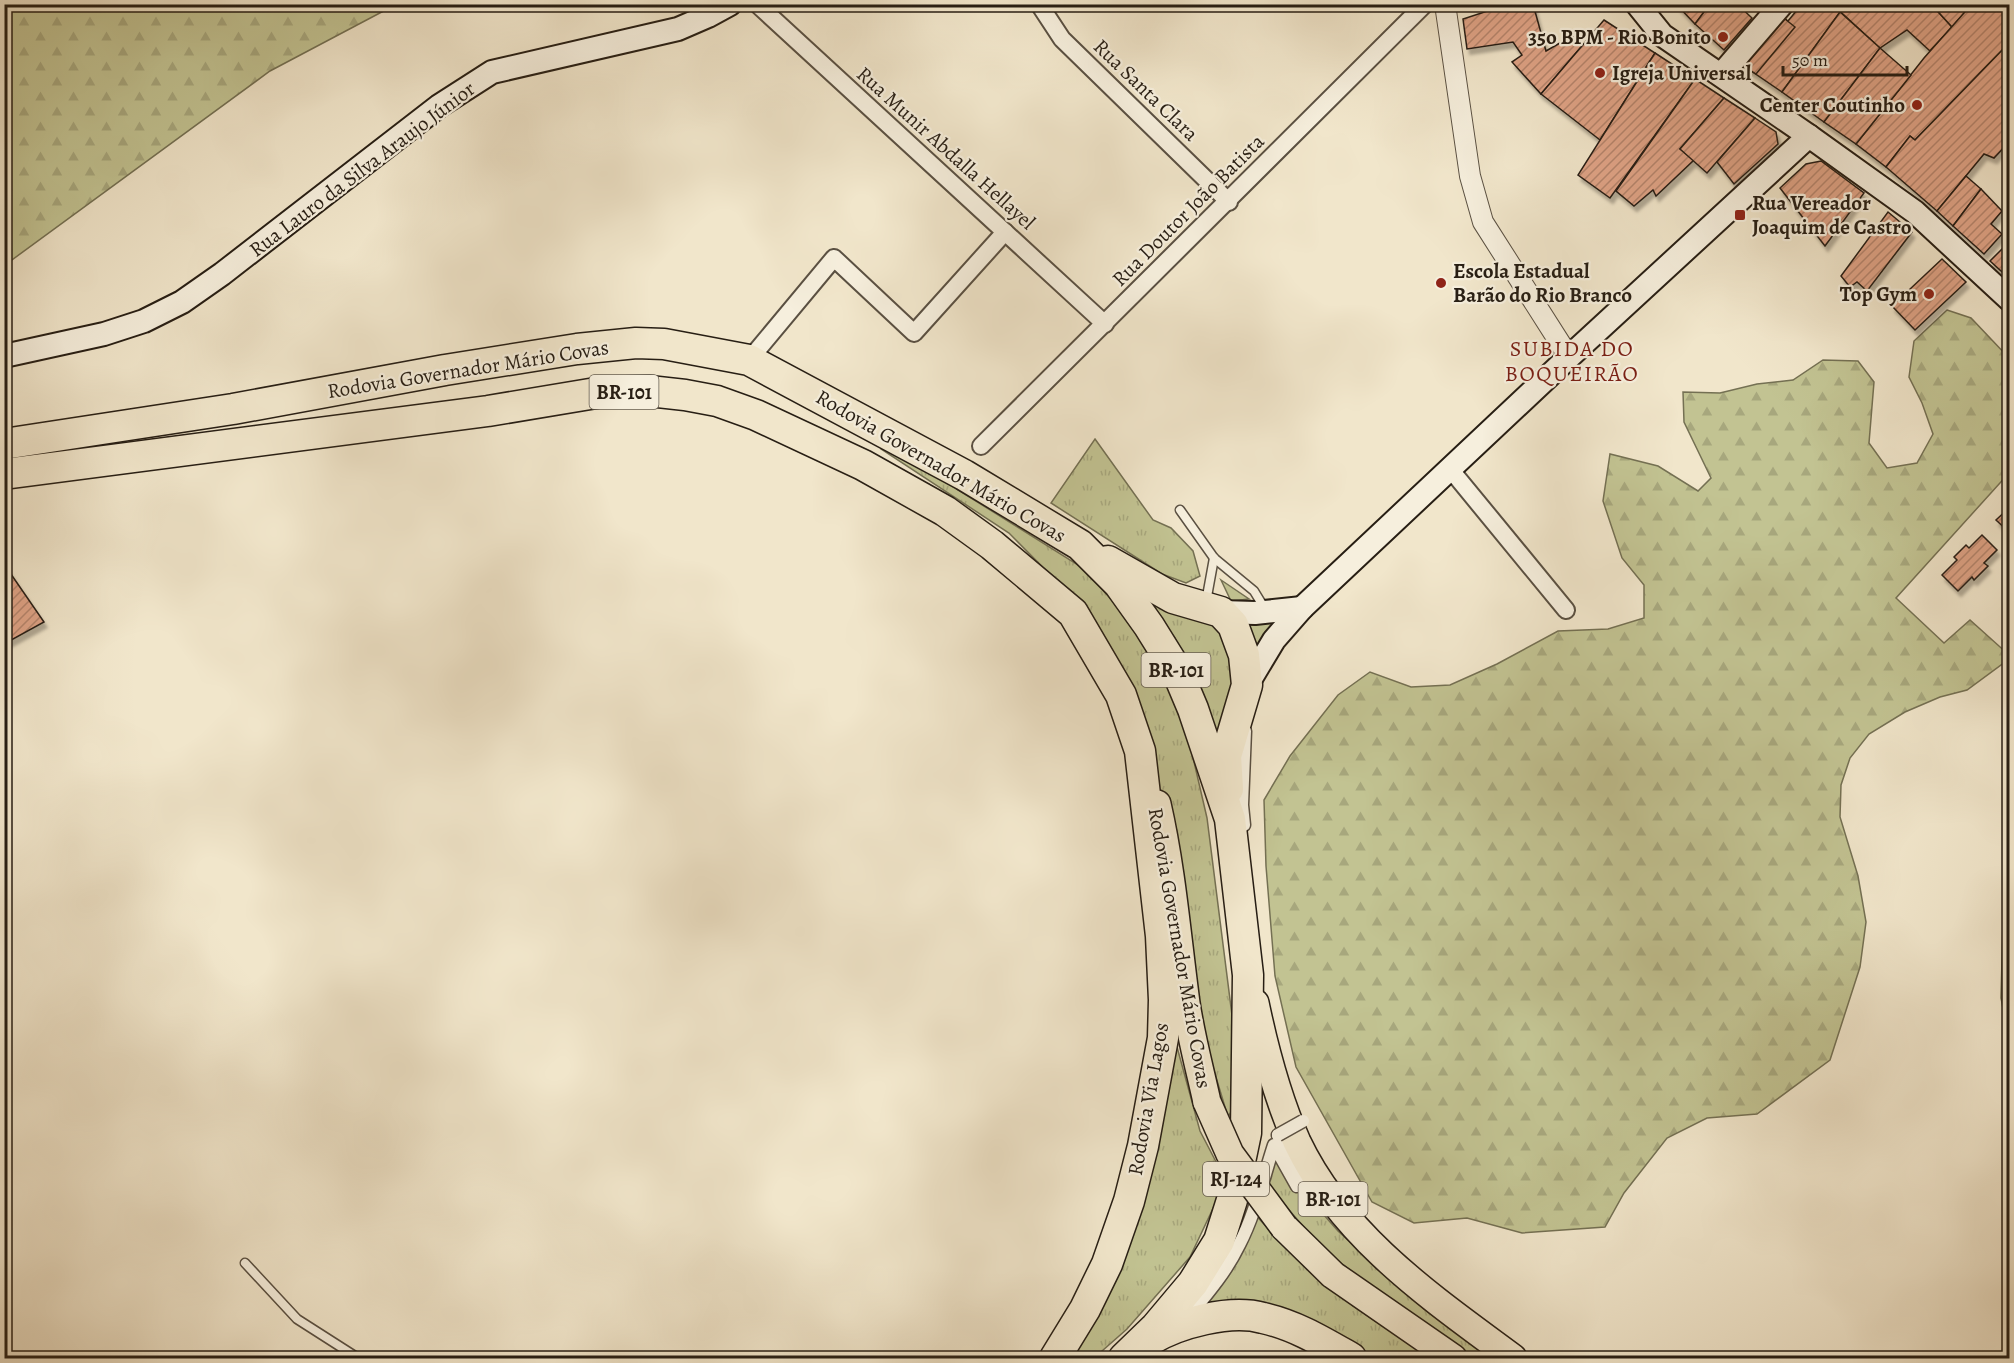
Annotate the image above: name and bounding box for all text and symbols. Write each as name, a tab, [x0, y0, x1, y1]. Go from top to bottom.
place label: 35o BPM - Rio Bonito	[1528, 23, 1711, 51]
marker: 35o BPM - Rio Bonito	[1716, 30, 1730, 44]
street label: Rua Santa Clara	[1087, 33, 1205, 147]
scale bar	[1783, 39, 1908, 77]
text: 50 m	[1792, 48, 1828, 72]
place label: Igreja Universal	[1612, 59, 1752, 87]
street label: Rua Munir Abdalla Hellayel	[851, 60, 1041, 236]
marker: Igreja Universal	[1593, 66, 1607, 80]
street label: Rua Lauro da Silva Araujo Júnior	[243, 75, 481, 263]
place label: Center Coutinho	[1760, 91, 1905, 119]
marker: Center Coutinho	[1910, 98, 1924, 112]
street label: Rua Doutor João Batista	[1106, 128, 1270, 292]
place label: Rua Vereador Joaquim de Castro	[1752, 189, 1912, 241]
marker: Rua Vereador Joaquim de Castro	[1733, 208, 1747, 222]
place label: Escola Estadual Barão do Rio Branco	[1453, 257, 1632, 309]
marker: Escola Estadual Barão do Rio Branco	[1434, 276, 1448, 290]
place label: Top Gym	[1840, 280, 1917, 308]
marker: Top Gym	[1922, 287, 1936, 301]
street label: Rodovia Governador Mário Covas	[325, 333, 611, 405]
district label: SUBIDA DO BOQUEIRÃO	[1505, 334, 1639, 389]
road number: BR-101	[590, 375, 658, 409]
street label: Rodovia Governador Mário Covas	[811, 383, 1071, 549]
road number: BR-101	[1142, 653, 1210, 687]
street label: Rodovia Governador Mário Covas	[1141, 805, 1219, 1091]
street label: Rodovia Via Lagos	[1121, 1020, 1175, 1178]
road number: RJ-124	[1203, 1162, 1269, 1196]
road number: BR-101	[1298, 1182, 1368, 1216]

